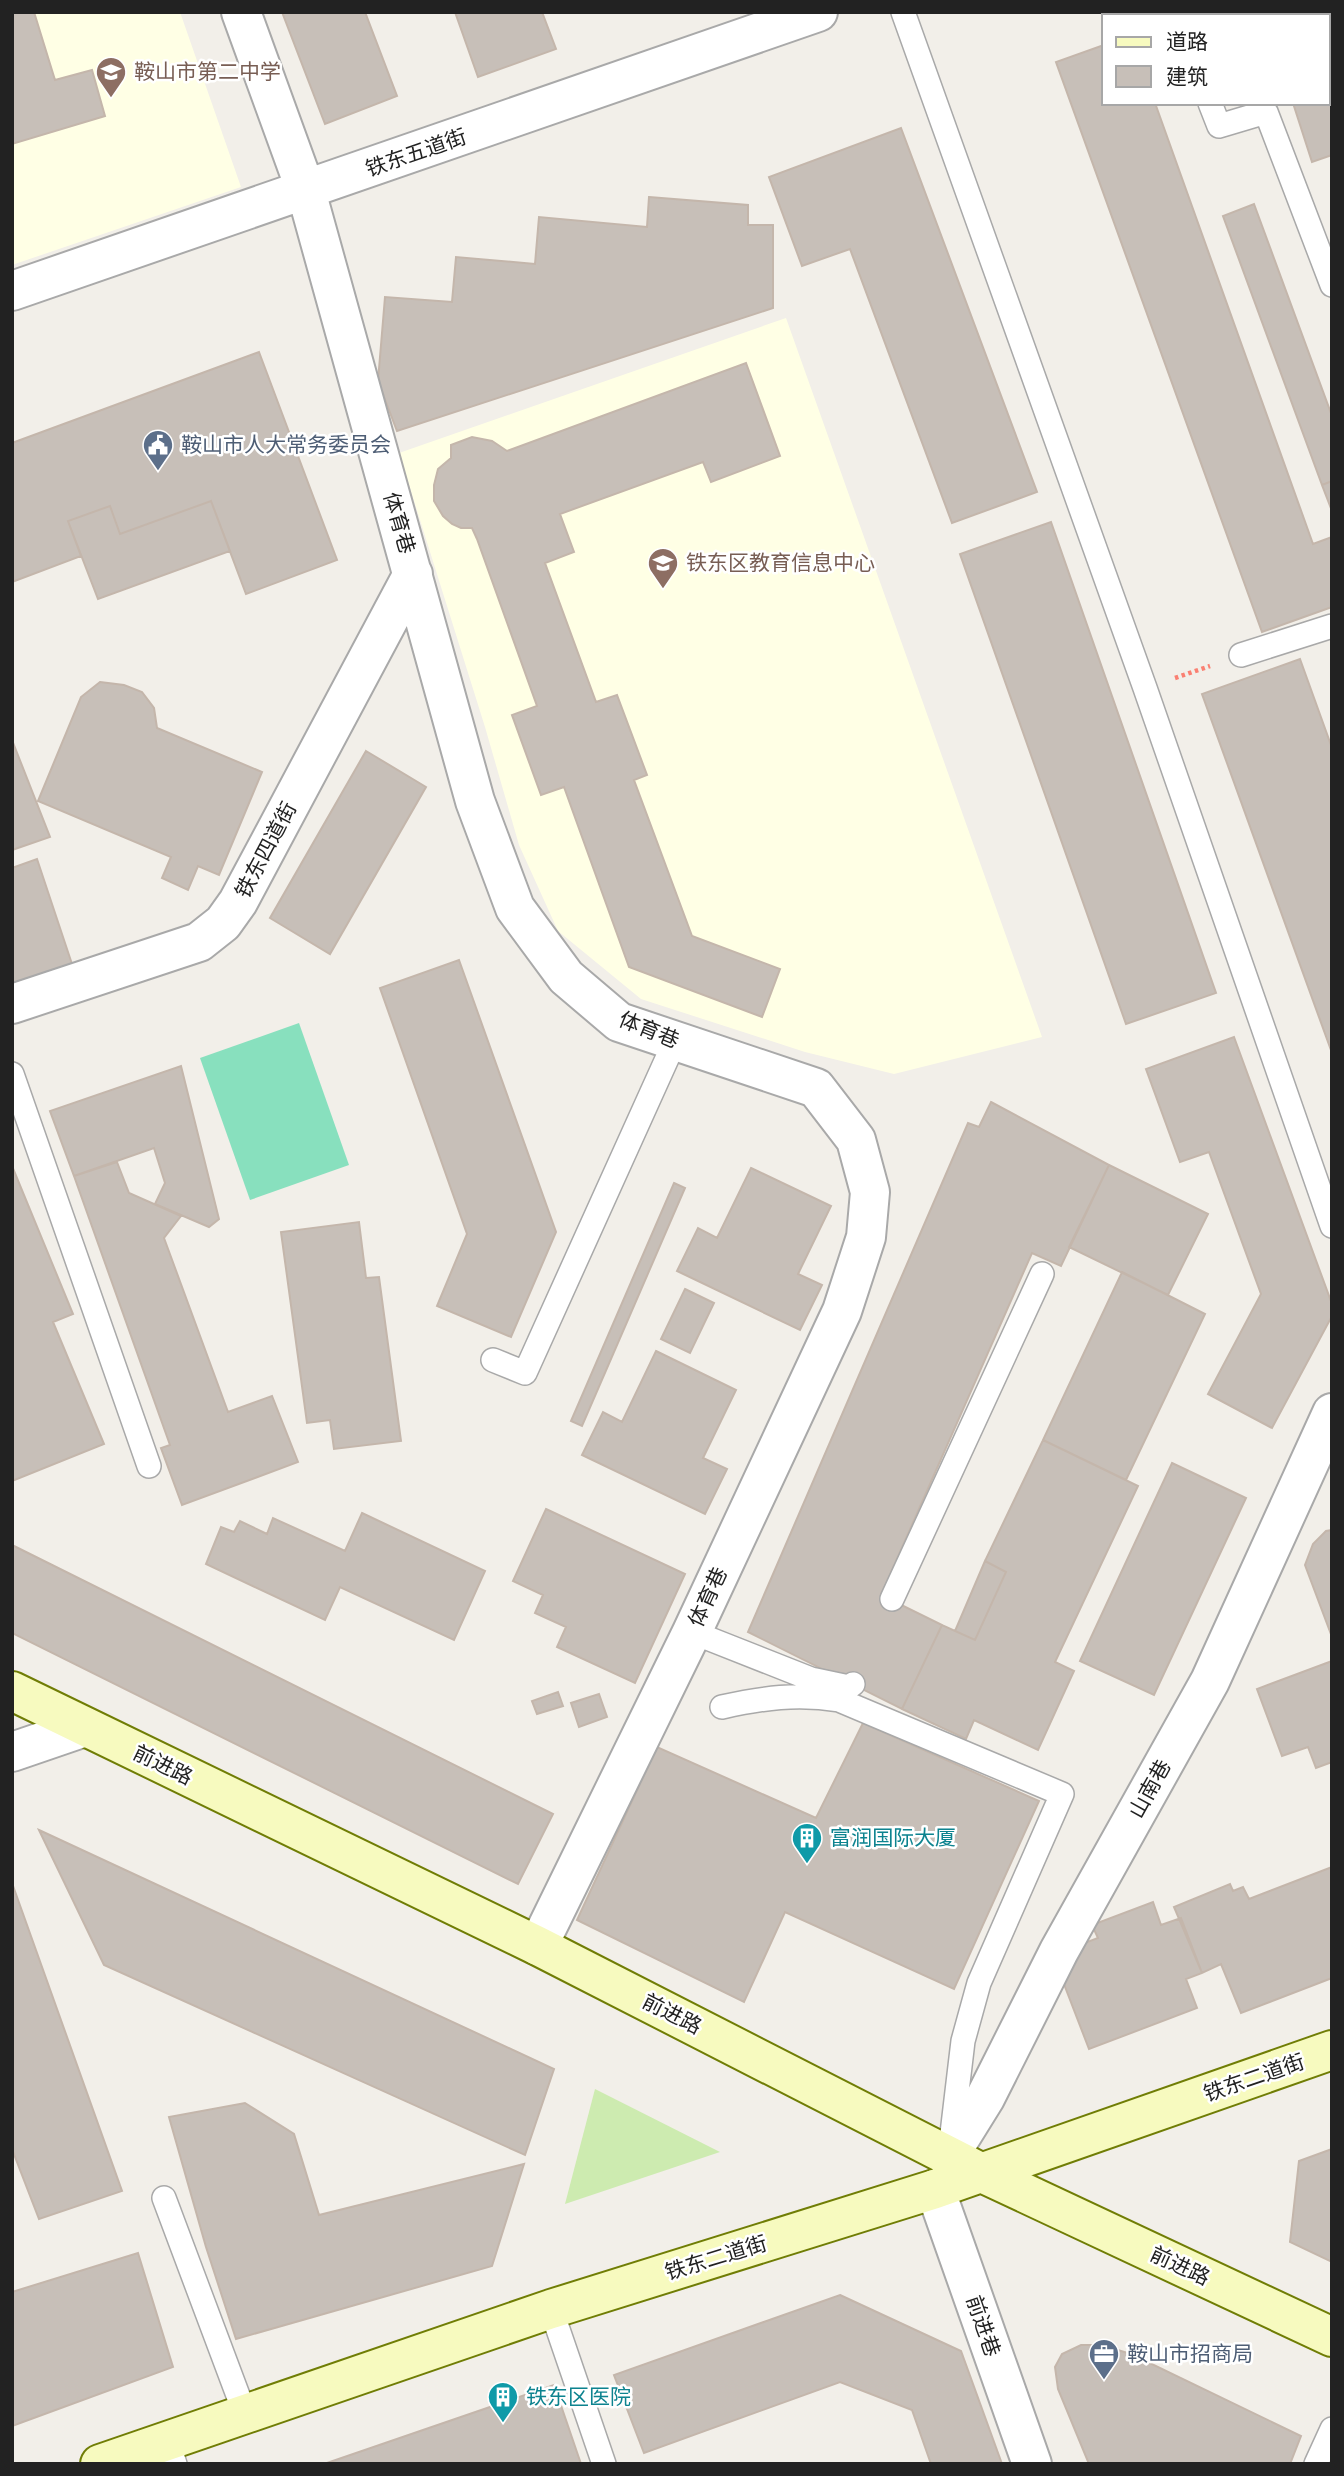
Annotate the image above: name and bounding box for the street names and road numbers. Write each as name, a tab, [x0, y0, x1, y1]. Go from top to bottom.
street label: 铁东五道街	[362, 124, 470, 181]
street label: 体育巷	[379, 489, 420, 557]
street label: 铁东四道街	[230, 798, 301, 902]
street label: 体育巷	[615, 1006, 683, 1053]
street label: 体育巷	[683, 1563, 732, 1631]
street label: 前进路	[129, 1740, 197, 1790]
street label: 山南巷	[1123, 1755, 1176, 1822]
street label: 前进路	[638, 1988, 706, 2039]
street label: 铁东二道街	[1200, 2049, 1308, 2106]
street label: 铁东二道街	[662, 2230, 770, 2285]
street label: 前进路	[1146, 2241, 1214, 2290]
street label: 前进巷	[961, 2292, 1006, 2360]

